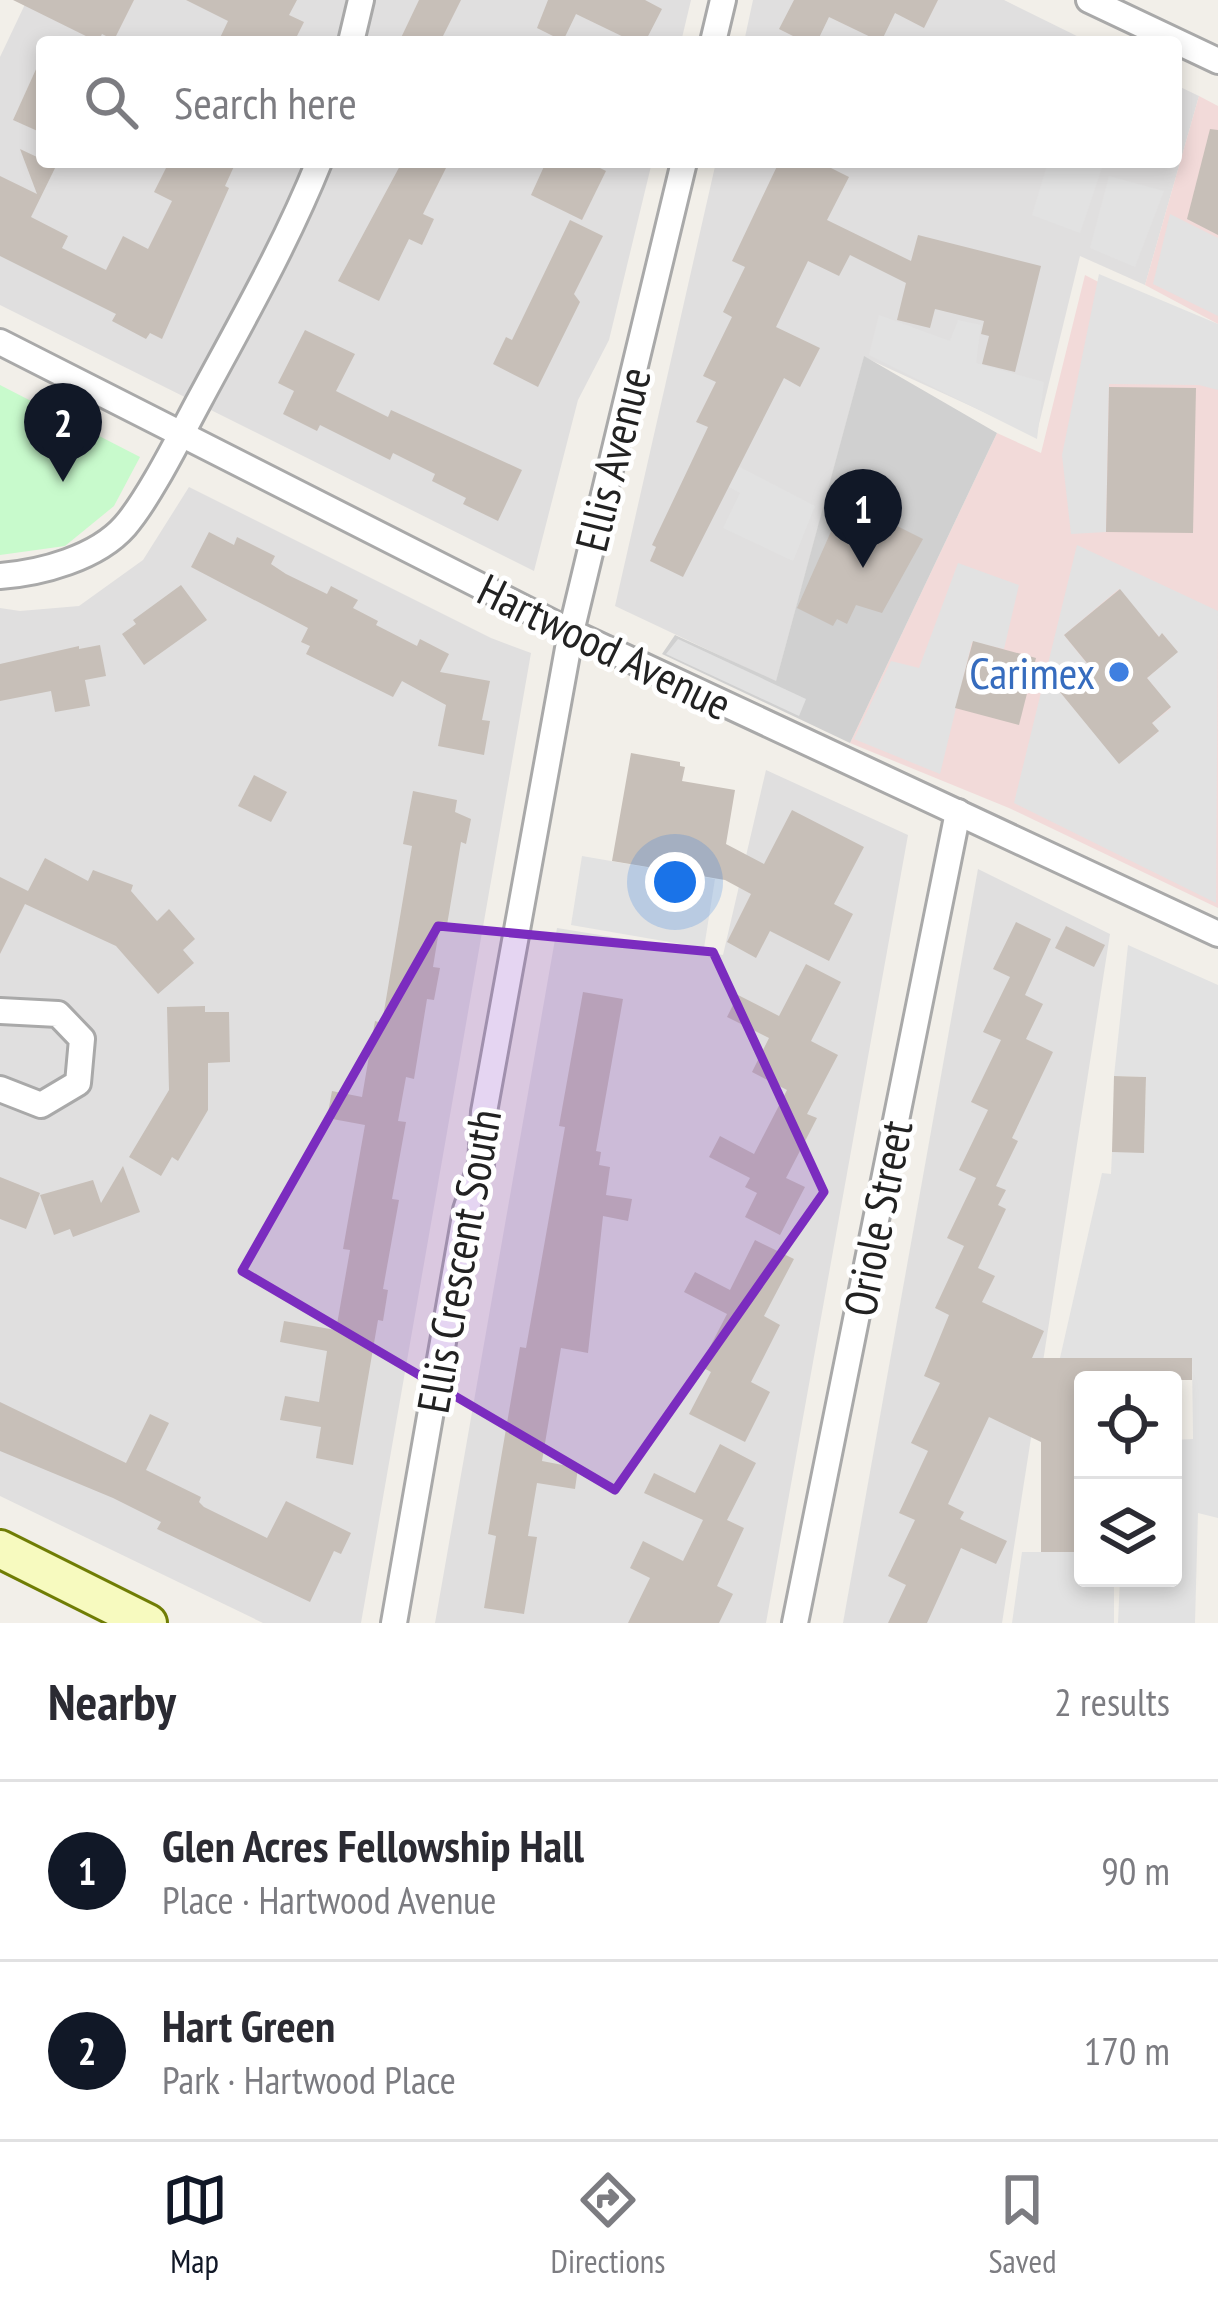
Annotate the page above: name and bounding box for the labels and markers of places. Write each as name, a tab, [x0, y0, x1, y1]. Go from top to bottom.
pin: 2	[24, 383, 102, 482]
pin: 1	[824, 469, 902, 568]
place label: Carimex	[969, 643, 1095, 701]
marker: Carimex	[1106, 659, 1132, 685]

